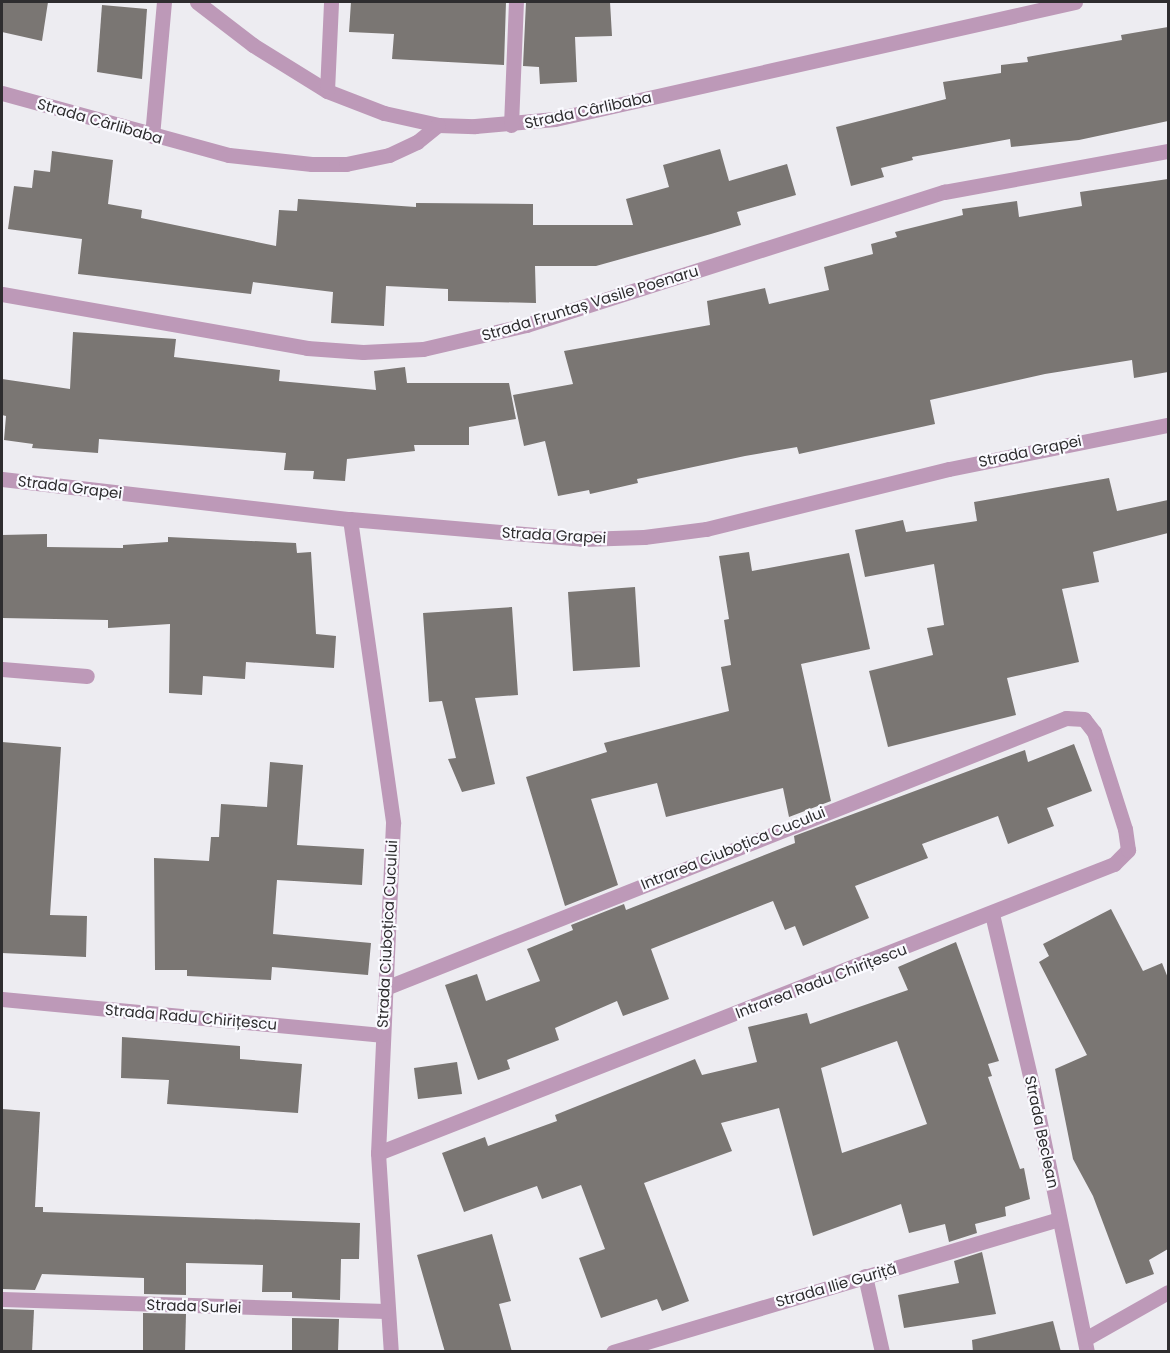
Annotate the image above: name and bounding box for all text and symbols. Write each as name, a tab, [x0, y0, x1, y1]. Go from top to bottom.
street label: Strada Cârlibaba	[523, 88, 653, 132]
street label: Strada Cârlibaba	[35, 94, 165, 148]
street label: Strada Fruntaș Vasile Poenaru	[480, 261, 700, 345]
street label: Strada Grapei	[977, 431, 1083, 471]
street label: Strada Grapei	[17, 472, 123, 502]
street label: Strada Grapei	[501, 523, 607, 547]
street label: Intrarea Ciuboțica Cucului	[638, 803, 828, 893]
street label: Strada Ciuboțica Cucului	[373, 840, 401, 1028]
street label: Intrarea Radu Chirițescu	[733, 940, 909, 1022]
street label: Strada Radu Chirițescu	[104, 1001, 278, 1033]
street label: Strada Beclean	[1021, 1074, 1063, 1190]
street label: Strada Ilie Guriță	[774, 1259, 898, 1311]
street label: Strada Surlei	[146, 1295, 242, 1317]

